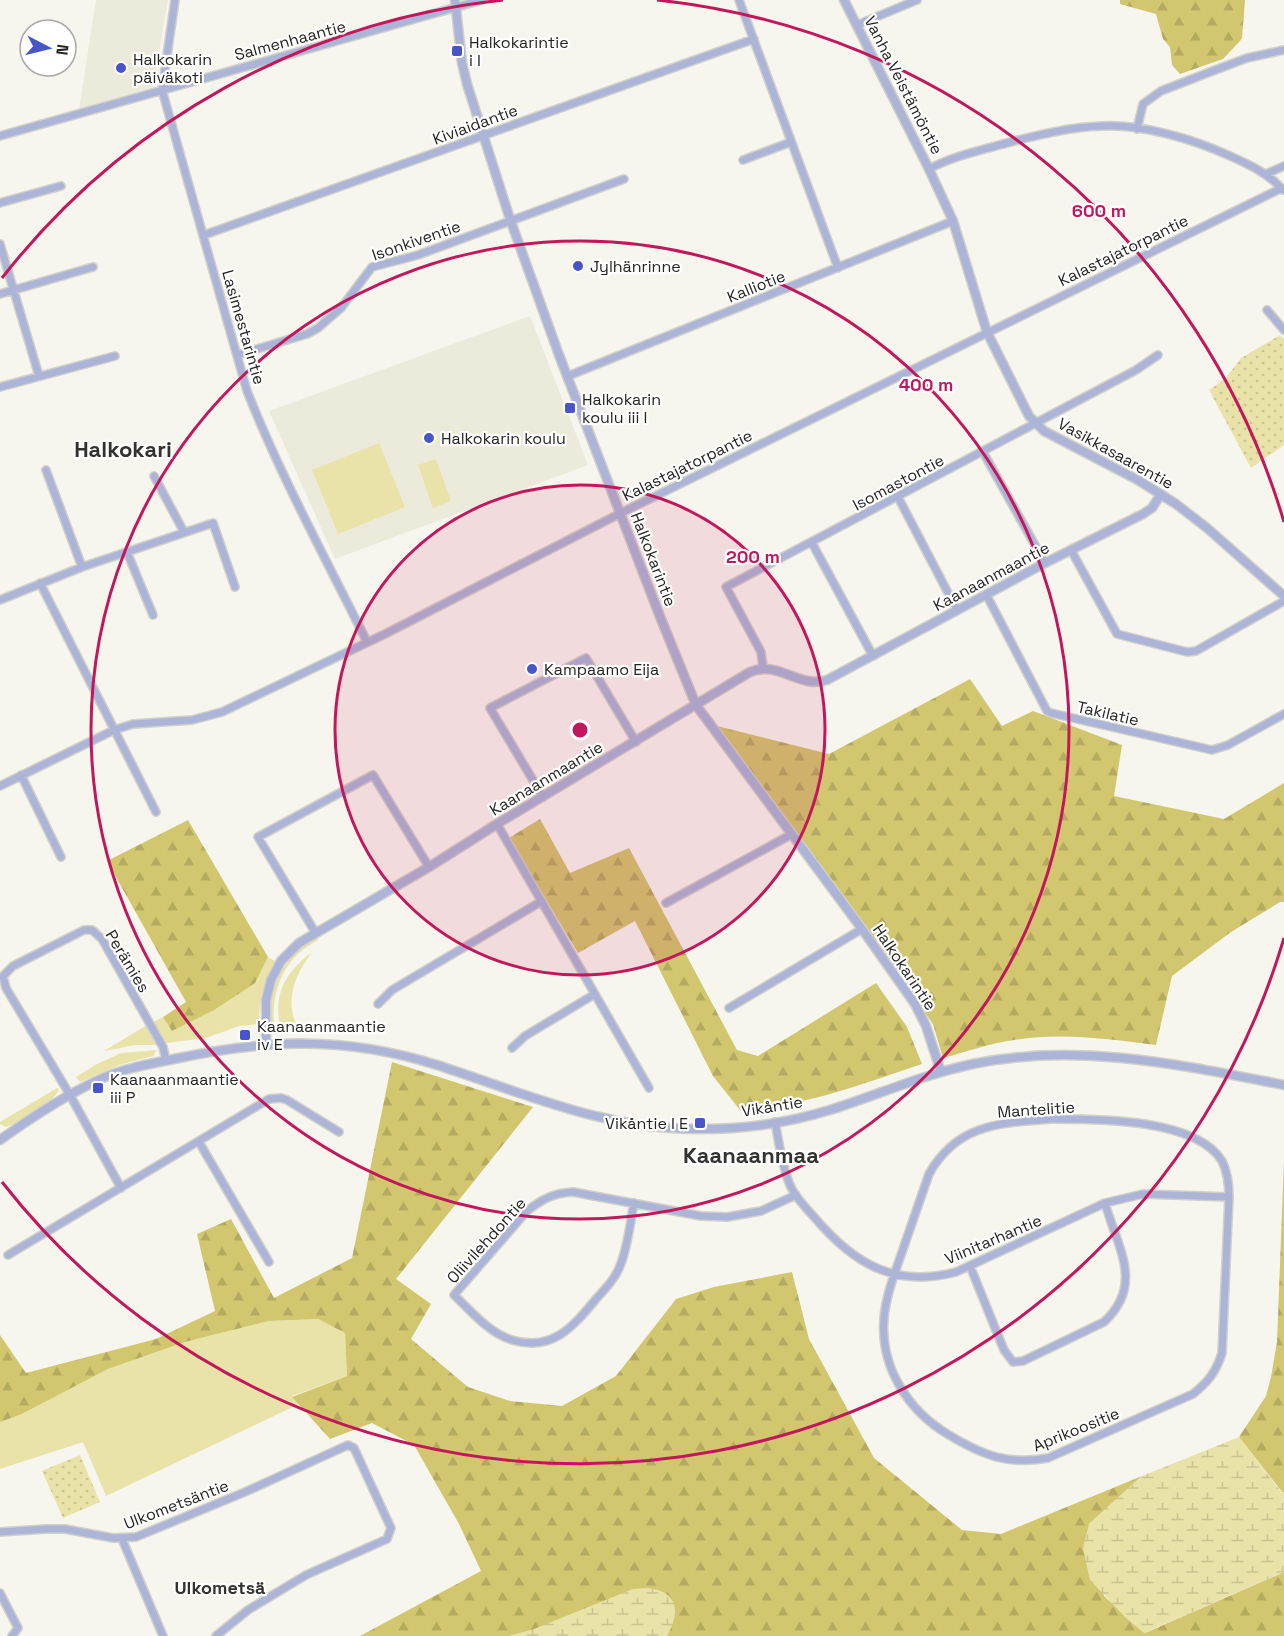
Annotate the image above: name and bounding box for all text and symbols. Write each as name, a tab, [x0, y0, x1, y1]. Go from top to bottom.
street label: Vanha Veistämöntie	[860, 12, 948, 158]
street label: Salmenhaantie	[232, 16, 348, 65]
north arrow	[18, 18, 78, 78]
place label: Halkokarintie i I	[469, 32, 569, 71]
text: N	[51, 43, 73, 56]
marker: Halkokarintie i I	[450, 44, 464, 58]
place label: Halkokarin päiväkoti	[133, 49, 212, 88]
marker: Halkokarin päiväkoti	[114, 61, 128, 75]
street label: Kiviaidantie	[430, 99, 521, 150]
text: 600 m	[1072, 199, 1126, 222]
street label: Kalastajatorpantie	[1055, 210, 1192, 291]
street label: Isonkiventie	[369, 215, 463, 265]
place label: Jylhänrinne	[590, 256, 681, 277]
marker: Jylhänrinne	[571, 259, 585, 273]
street label: Kalliotie	[724, 265, 788, 308]
street label: Lasimestarintie	[217, 267, 270, 387]
text: 400 m	[899, 373, 953, 396]
place label: Halkokarin koulu iii I	[582, 389, 661, 428]
marker: Halkokarin koulu iii I	[563, 401, 577, 415]
street label: Vasikkasaarentie	[1054, 413, 1177, 494]
street label: Kalastajatorpantie	[619, 425, 756, 506]
place label: Halkokarin koulu	[441, 428, 566, 449]
marker: Halkokarin koulu	[422, 431, 436, 445]
district label: Halkokari	[74, 435, 172, 463]
street label: Isomastontie	[849, 450, 948, 515]
street label: Halkokarintie	[626, 509, 681, 609]
street label: Kaanaanmaantie	[929, 537, 1053, 616]
text: 200 m	[726, 545, 780, 568]
place label: Kampaamo Eija	[544, 659, 659, 680]
marker: Kampaamo Eija	[525, 662, 539, 676]
street label: Takilatie	[1075, 696, 1141, 731]
centre of rings	[570, 720, 590, 740]
street label: Kaanaanmaantie	[486, 736, 607, 821]
street label: Halkokarintie	[868, 920, 941, 1014]
street label: Perämies	[101, 926, 154, 996]
place label: Kaanaanmaantie iv E	[257, 1016, 386, 1055]
marker: Kaanaanmaantie iv E	[238, 1028, 252, 1042]
place label: Kaanaanmaantie iii P	[110, 1069, 239, 1108]
marker: Kaanaanmaantie iii P	[91, 1081, 105, 1095]
street label: Vikåntie	[740, 1091, 804, 1122]
street label: Mantelitie	[997, 1096, 1076, 1123]
place label: Vikåntie I E	[605, 1113, 688, 1134]
marker: Vikåntie I E	[693, 1116, 707, 1130]
district label: Kaanaanmaa	[683, 1141, 819, 1169]
street label: Oliivilehdontie	[442, 1193, 531, 1288]
street label: Viinitarhantie	[942, 1210, 1045, 1269]
street label: Aprikoositie	[1030, 1403, 1122, 1456]
street label: Ulkometsäntie	[121, 1475, 232, 1534]
district label: Ulkometsä	[175, 1576, 266, 1599]

